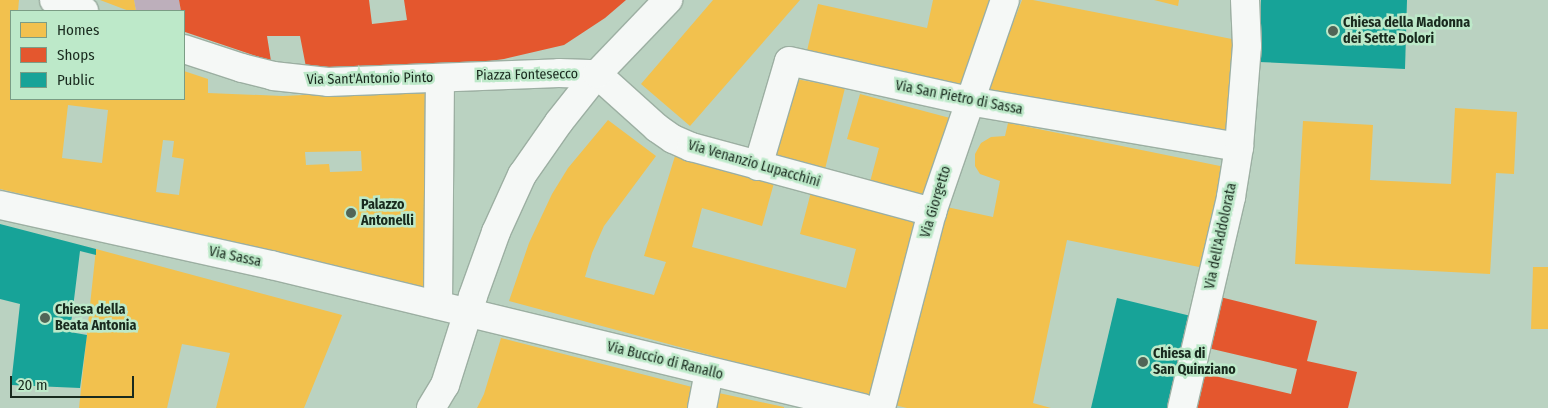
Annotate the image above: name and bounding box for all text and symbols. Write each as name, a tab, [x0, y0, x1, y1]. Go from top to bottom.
legend	[10, 10, 185, 100]
place label: Chiesa della Madonna dei Sette Dolori	[1343, 15, 1470, 48]
text: Homes	[57, 21, 99, 39]
marker: Chiesa della Madonna dei Sette Dolori	[1327, 25, 1339, 37]
text: Shops	[57, 46, 95, 64]
street label: Piazza Fontesecco	[476, 66, 578, 84]
street label: Via Sant'Antonio Pinto	[306, 69, 434, 89]
text: Public	[57, 71, 94, 89]
street label: Via San Pietro di Sassa	[894, 77, 1024, 119]
street label: Via Venanzio Lupacchini	[686, 137, 822, 191]
street label: Via Giorgetto	[917, 164, 955, 240]
street label: Via dell'Addolorata	[1202, 181, 1240, 291]
place label: Palazzo Antonelli	[361, 197, 414, 230]
marker: Palazzo Antonelli	[345, 207, 357, 219]
street label: Via Sassa	[207, 243, 263, 271]
place label: Chiesa della Beata Antonia	[55, 302, 136, 334]
marker: Chiesa della Beata Antonia	[39, 312, 51, 324]
street label: Via Buccio di Ranallo	[605, 338, 725, 384]
place label: Chiesa di San Quinziano	[1153, 346, 1236, 378]
marker: Chiesa di San Quinziano	[1137, 356, 1149, 368]
scale bar	[12, 366, 136, 398]
text: 20 m	[18, 376, 48, 394]

